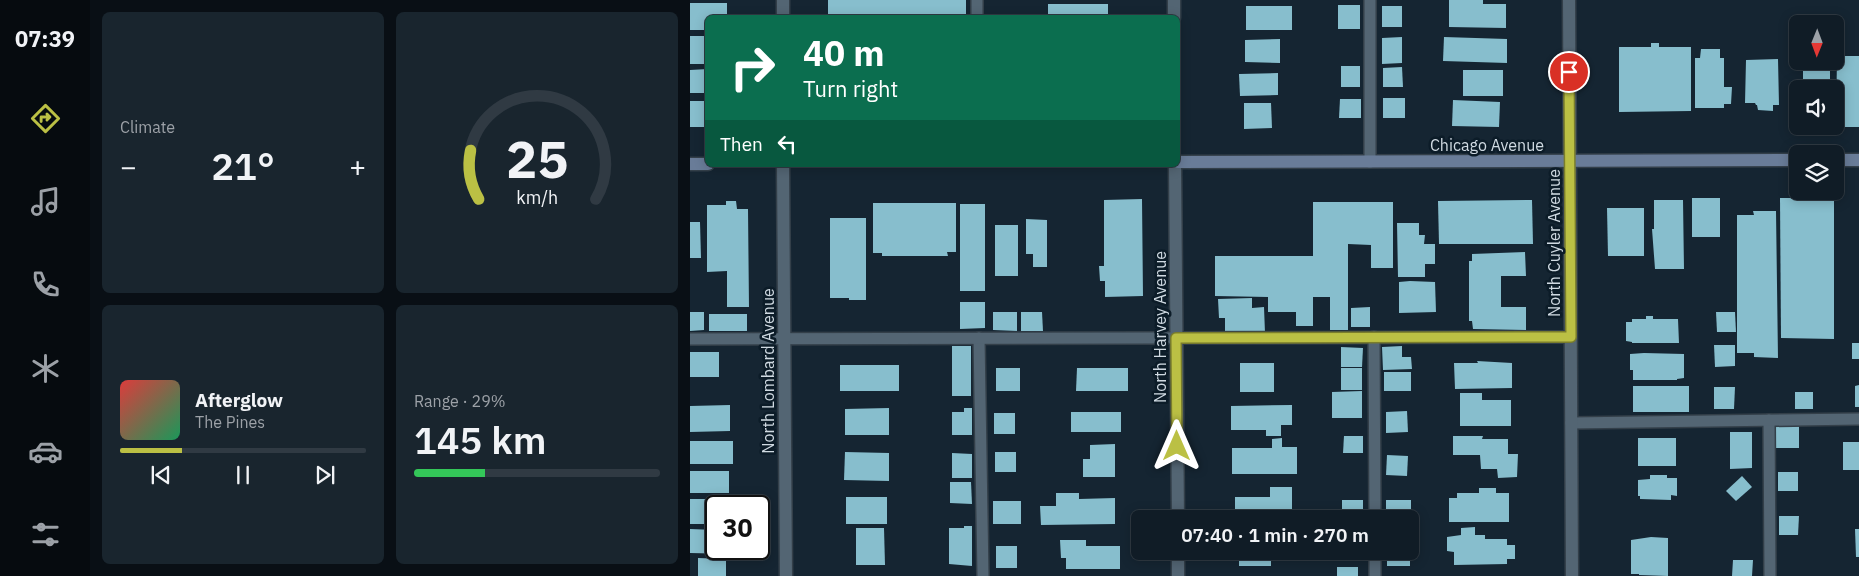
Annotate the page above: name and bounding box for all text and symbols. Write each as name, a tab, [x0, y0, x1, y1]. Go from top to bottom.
north arrow	[1789, 15, 1844, 70]
map controls	[1789, 15, 1844, 200]
text: 07:39	[15, 24, 75, 53]
text: 40 m	[803, 30, 885, 76]
icon: right	[720, 35, 785, 100]
pin	[1548, 51, 1590, 93]
icon: arrive	[1555, 58, 1583, 86]
text: Turn right	[803, 74, 898, 103]
button: sound	[1789, 80, 1844, 135]
icon: directions	[28, 101, 63, 136]
text: Climate	[120, 117, 175, 137]
text: 25	[506, 125, 568, 192]
icon: left	[773, 130, 801, 158]
text: Then	[720, 132, 763, 156]
street label: Chicago Avenue	[1430, 135, 1544, 155]
text: 21°	[211, 141, 275, 190]
button: layers	[1789, 145, 1844, 200]
text: −	[120, 148, 137, 185]
text: +	[349, 148, 366, 185]
street label: North Cuyler Avenue	[1544, 169, 1564, 317]
icon: music	[28, 184, 63, 219]
text: km/h	[516, 186, 558, 209]
street label: North Harvey Avenue	[1150, 251, 1170, 403]
icon: phone	[28, 267, 63, 302]
street label: North Lombard Avenue	[758, 288, 778, 454]
icon: climate	[28, 351, 63, 386]
text: Afterglow	[195, 388, 283, 412]
text: Range · 29%	[414, 391, 506, 411]
text: The Pines	[195, 412, 265, 432]
text: 145 km	[414, 415, 546, 464]
position arrow	[1150, 419, 1202, 471]
icon: car	[28, 434, 63, 469]
icon: previous	[147, 461, 175, 489]
icon: pause	[229, 461, 257, 489]
icon: next	[311, 461, 339, 489]
speed limit sign: 30	[705, 495, 770, 560]
icon: filters	[28, 517, 63, 552]
text: 07:40 · 1 min · 270 m	[1181, 523, 1369, 547]

